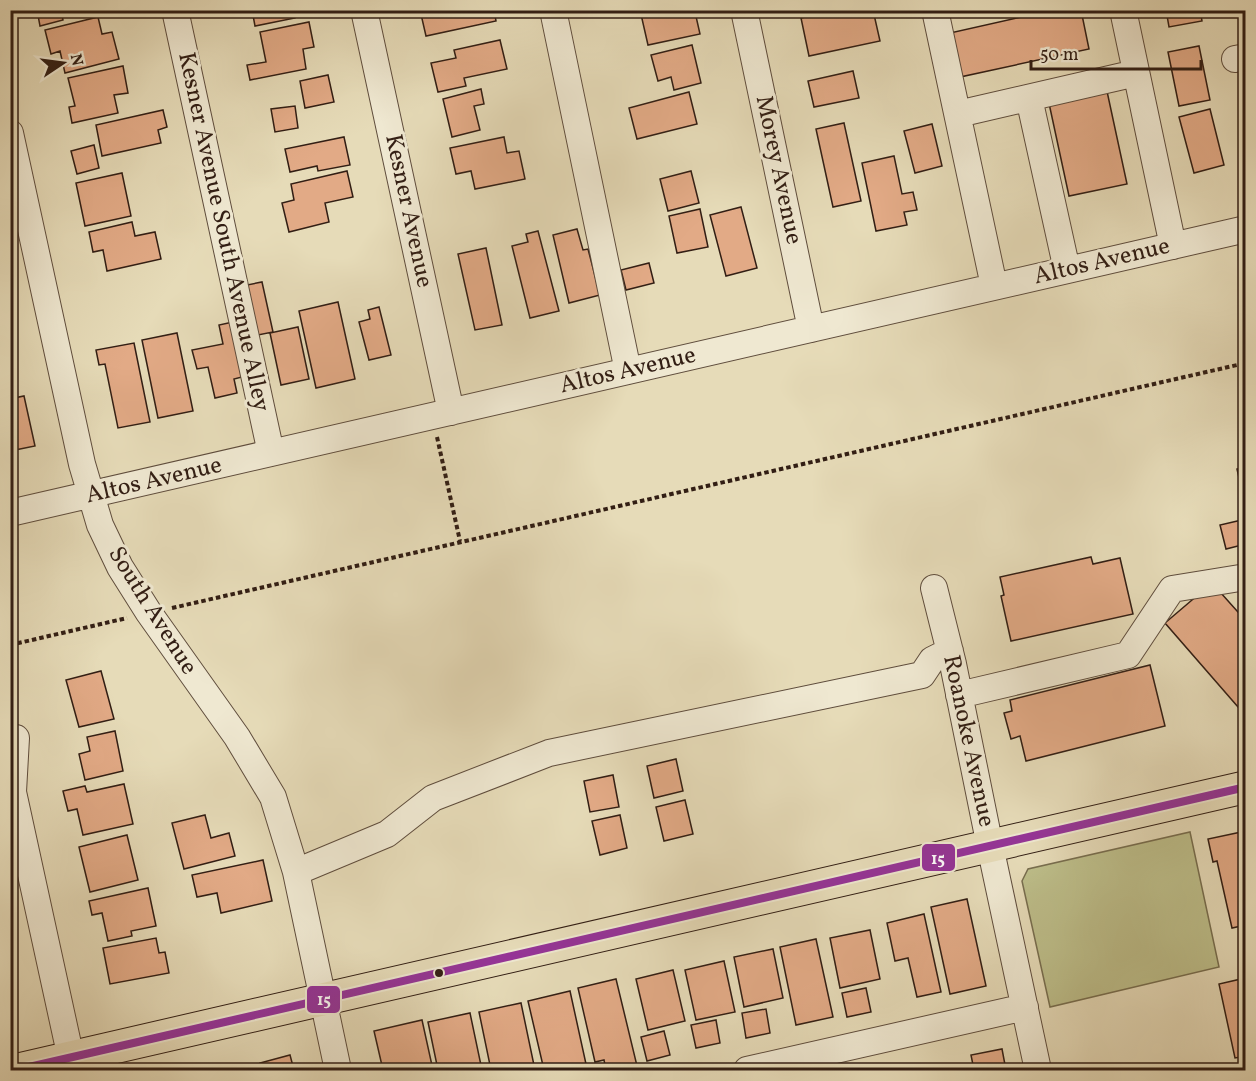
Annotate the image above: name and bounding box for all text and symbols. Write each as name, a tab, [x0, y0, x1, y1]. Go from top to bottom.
north arrow	[33, 33, 93, 93]
scale bar	[1031, 33, 1200, 71]
text: 50 m	[1040, 43, 1079, 68]
street label: Kesner Avenue South Avenue Alley	[168, 49, 278, 415]
text: N	[64, 52, 88, 69]
street label: Morey Avenue	[746, 92, 810, 248]
street label: Kesner Avenue	[375, 131, 441, 291]
street label: Altos Avenue	[1031, 230, 1173, 294]
street label: Altos Avenue	[557, 339, 699, 403]
street label: Altos Avenue	[83, 449, 225, 513]
street label: South Avenue	[99, 540, 205, 682]
street label: Roanoke Avenue	[933, 652, 1003, 830]
line badge: 15	[921, 843, 956, 872]
text: 15	[931, 849, 945, 871]
unlabelled marker	[433, 967, 445, 979]
line badge: 15	[306, 985, 341, 1014]
text: 15	[317, 990, 331, 1012]

